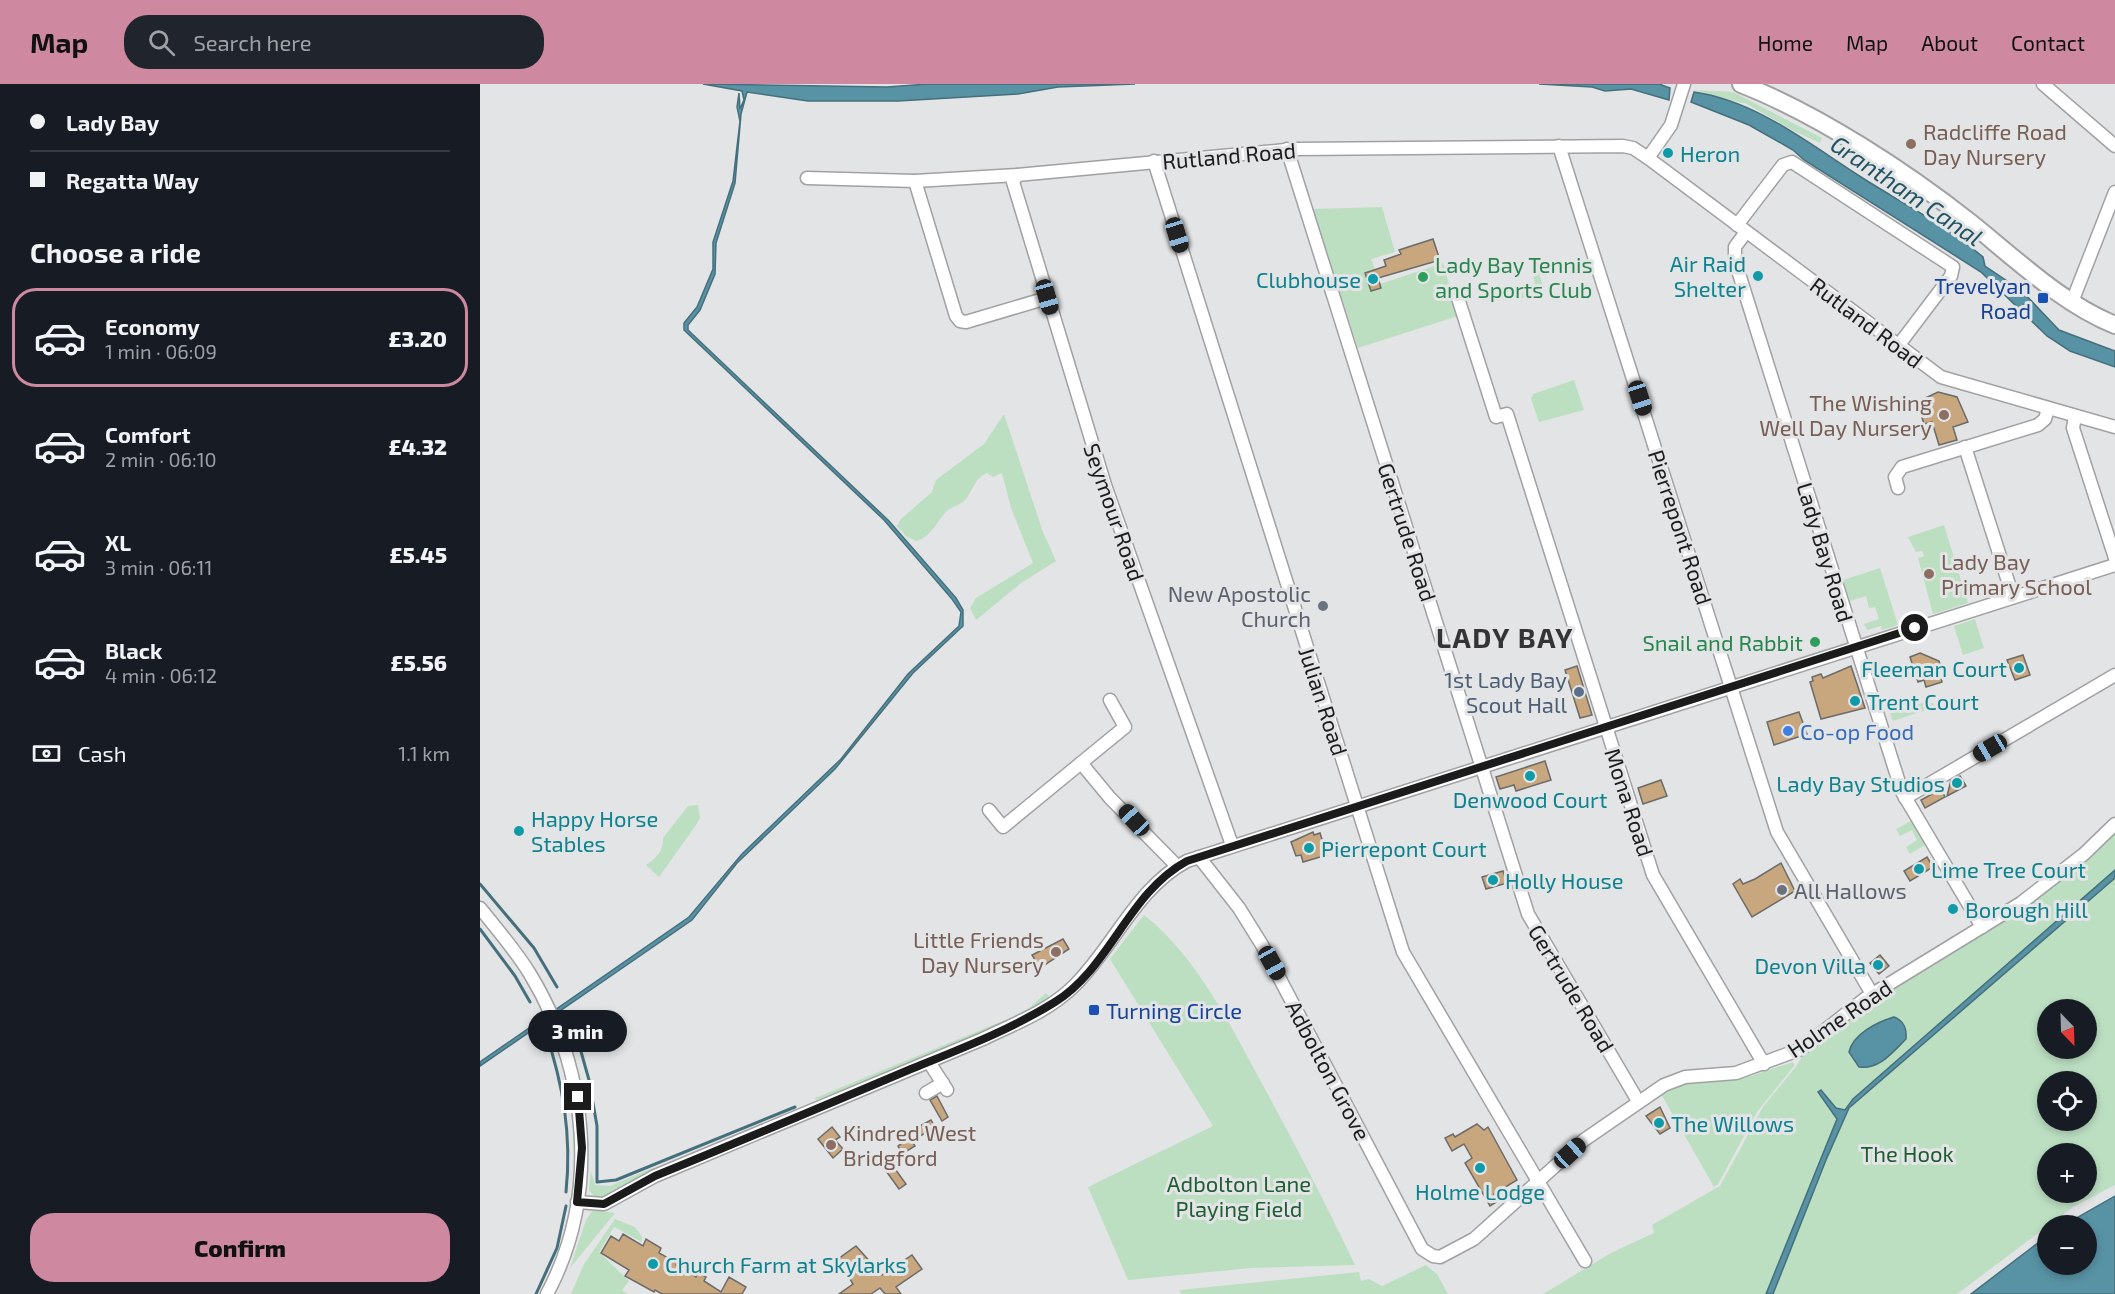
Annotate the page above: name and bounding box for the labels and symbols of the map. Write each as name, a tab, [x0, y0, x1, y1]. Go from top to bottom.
place label: Radcliffe Road Day Nursery	[1923, 118, 2067, 169]
water label: Grantham Canal	[1826, 129, 1988, 251]
street label: Rutland Road	[1161, 136, 1297, 174]
marker: Radcliffe Road Day Nursery	[1904, 137, 1918, 151]
place label: Heron	[1680, 140, 1740, 166]
marker: Heron	[1661, 146, 1675, 160]
car	[1163, 215, 1191, 255]
place label: Air Raid Shelter	[1670, 250, 1746, 301]
place label: Lady Bay Tennis and Sports Club	[1435, 251, 1593, 302]
place label: Clubhouse	[1256, 266, 1361, 292]
marker: Air Raid Shelter	[1751, 269, 1765, 283]
marker: Lady Bay Tennis and Sports Club	[1416, 270, 1430, 284]
street label: Rutland Road	[1806, 271, 1928, 373]
marker: Clubhouse	[1366, 272, 1380, 286]
place label: Trevelyan Road	[1934, 272, 2031, 323]
car	[1033, 277, 1061, 317]
marker: Trevelyan Road	[2036, 291, 2050, 305]
car	[1626, 378, 1654, 418]
place label: The Wishing Well Day Nursery	[1759, 389, 1932, 440]
marker: The Wishing Well Day Nursery	[1937, 408, 1951, 422]
street label: Seymour Road	[1079, 440, 1151, 584]
street label: Pierrepont Road	[1644, 446, 1718, 608]
street label: Gertrude Road	[1373, 459, 1443, 605]
street label: Lady Bay Road	[1792, 479, 1860, 625]
place label: Lady Bay Primary School	[1941, 548, 2092, 599]
marker: Lady Bay Primary School	[1922, 567, 1936, 581]
place label: New Apostolic Church	[1168, 580, 1311, 631]
marker: New Apostolic Church	[1316, 599, 1330, 613]
route start	[1901, 614, 1928, 641]
district label: LADY BAY	[1436, 620, 1574, 654]
place label: Snail and Rabbit	[1642, 629, 1803, 655]
marker: Snail and Rabbit	[1808, 635, 1822, 649]
street label: Julian Road	[1294, 644, 1354, 758]
place label: Fleeman Court	[1861, 655, 2007, 681]
marker: Fleeman Court	[2012, 661, 2026, 675]
place label: 1st Lady Bay Scout Hall	[1444, 666, 1567, 717]
marker: 1st Lady Bay Scout Hall	[1572, 685, 1586, 699]
place label: Trent Court	[1867, 688, 1979, 714]
marker: Trent Court	[1848, 694, 1862, 708]
place label: Co-op Food	[1800, 718, 1914, 744]
marker: Co-op Food	[1781, 724, 1795, 738]
car	[1970, 731, 2010, 765]
street label: Mona Road	[1600, 745, 1660, 859]
marker: Denwood Court	[1523, 769, 1537, 783]
place label: Lady Bay Studios	[1776, 770, 1945, 796]
marker: Lady Bay Studios	[1950, 776, 1964, 790]
place label: Denwood Court	[1453, 786, 1607, 812]
car	[1115, 801, 1153, 839]
place label: Happy Horse Stables	[531, 805, 658, 856]
marker: Happy Horse Stables	[512, 824, 526, 838]
place label: Pierrepont Court	[1321, 835, 1487, 861]
marker: Pierrepont Court	[1302, 841, 1316, 855]
place label: Lime Tree Court	[1931, 856, 2086, 882]
marker: Lime Tree Court	[1912, 862, 1926, 876]
place label: Holly House	[1505, 867, 1624, 893]
marker: Holly House	[1486, 873, 1500, 887]
place label: All Hallows	[1794, 877, 1907, 903]
marker: All Hallows	[1775, 883, 1789, 897]
place label: Borough Hill	[1965, 896, 2088, 922]
marker: Borough Hill	[1946, 902, 1960, 916]
street label: Gertrude Road	[1524, 920, 1620, 1056]
place label: Little Friends Day Nursery	[913, 926, 1044, 977]
car	[1255, 943, 1289, 983]
marker: Little Friends Day Nursery	[1049, 945, 1063, 959]
place label: Devon Villa	[1754, 952, 1866, 978]
marker: Devon Villa	[1871, 958, 1885, 972]
street label: Holme Road	[1782, 974, 1896, 1062]
street label: Adbolton Grove	[1281, 996, 1377, 1144]
place label: Turning Circle	[1106, 997, 1242, 1023]
north arrow	[2037, 999, 2097, 1059]
marker: Turning Circle	[1087, 1003, 1101, 1017]
callout: 3 min	[528, 1010, 628, 1052]
route end	[564, 1083, 591, 1110]
place label: The Willows	[1671, 1110, 1794, 1136]
marker: The Willows	[1652, 1116, 1666, 1130]
place label: Kindred West Bridgford	[843, 1119, 976, 1170]
car	[1551, 1134, 1589, 1172]
marker: Kindred West Bridgford	[824, 1138, 838, 1152]
park label: The Hook	[1860, 1140, 1954, 1166]
marker: Holme Lodge	[1473, 1161, 1487, 1175]
park label: Adbolton Lane Playing Field	[1167, 1170, 1311, 1221]
place label: Holme Lodge	[1415, 1178, 1545, 1204]
place label: Church Farm at Skylarks	[665, 1251, 907, 1277]
marker: Church Farm at Skylarks	[646, 1257, 660, 1271]

